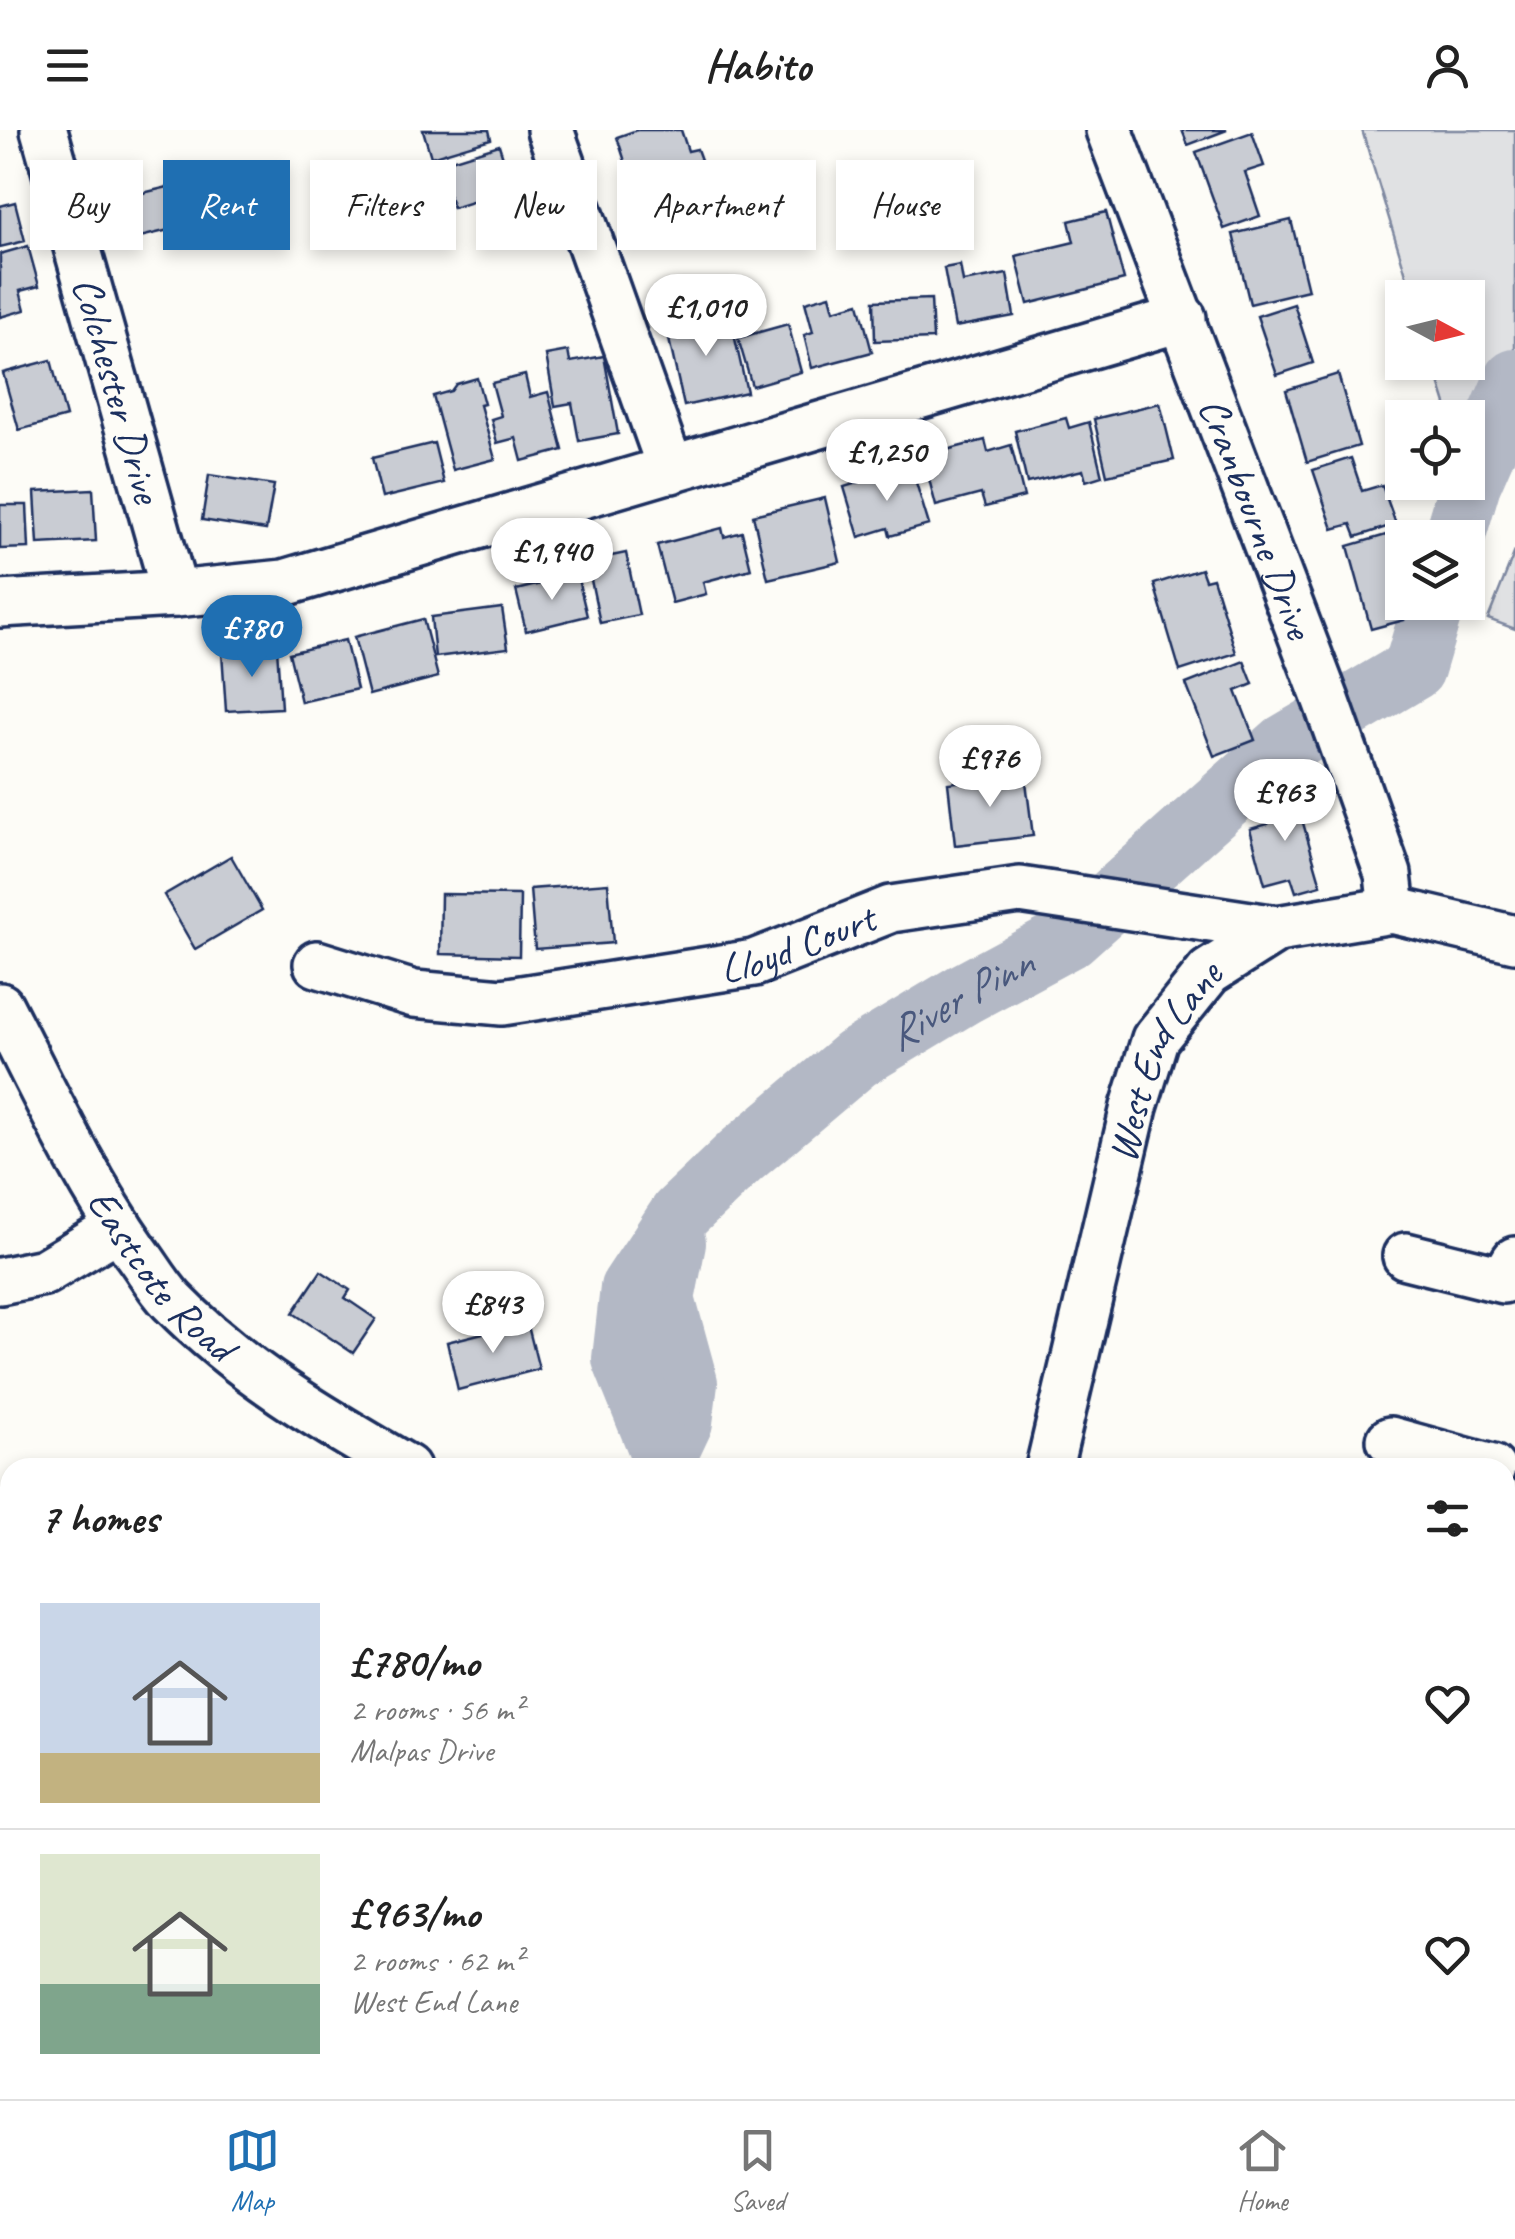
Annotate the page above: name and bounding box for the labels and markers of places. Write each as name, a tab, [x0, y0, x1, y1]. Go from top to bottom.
pin: £1,010	[625, 274, 787, 359]
pin: £1,250	[806, 419, 968, 504]
pin: £1,940	[471, 518, 633, 603]
pin: £780	[193, 595, 311, 680]
pin: £976	[931, 725, 1049, 810]
pin: £963	[1226, 759, 1344, 844]
pin: £843	[434, 1271, 552, 1356]

